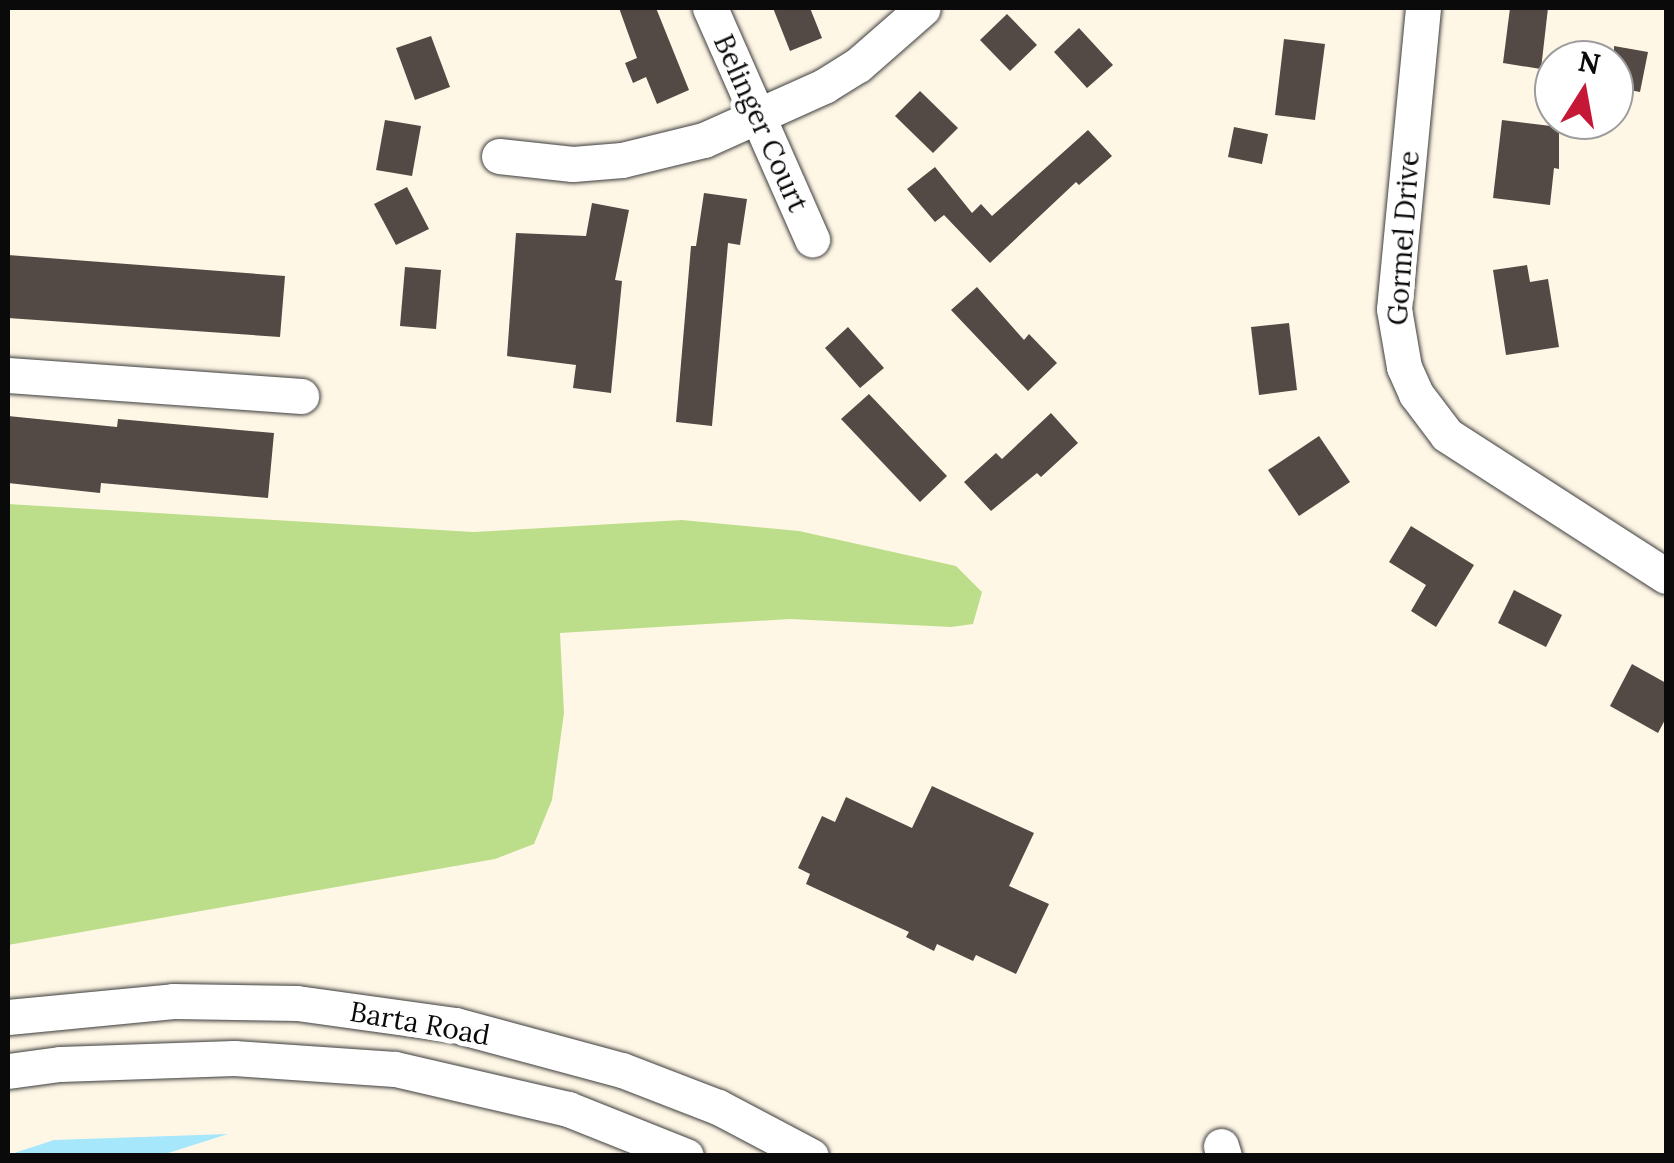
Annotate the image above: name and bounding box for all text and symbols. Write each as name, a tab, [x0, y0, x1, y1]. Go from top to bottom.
street label: Belinger Court	[707, 29, 815, 217]
north arrow	[1534, 40, 1634, 140]
text: N	[1575, 43, 1603, 82]
street label: Gormel Drive	[1380, 150, 1426, 326]
street label: Barta Road	[347, 994, 493, 1052]

